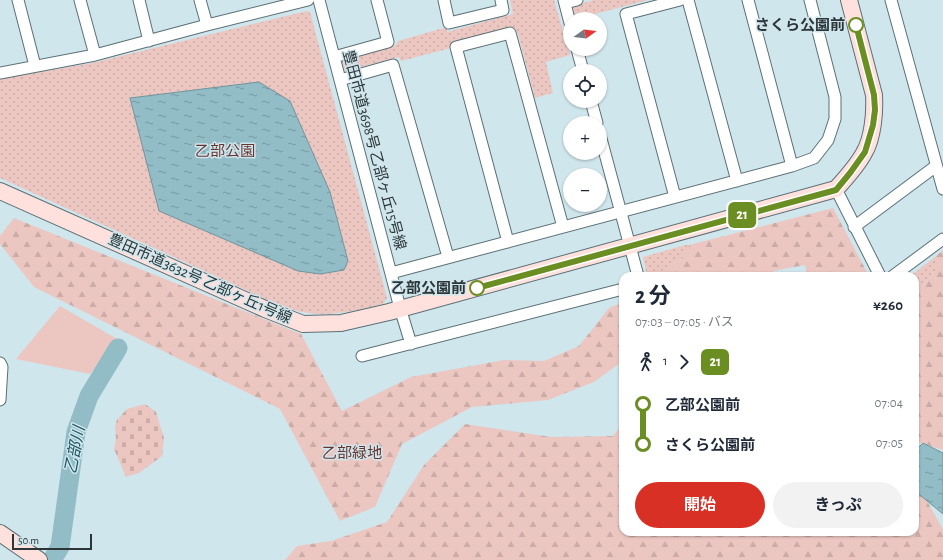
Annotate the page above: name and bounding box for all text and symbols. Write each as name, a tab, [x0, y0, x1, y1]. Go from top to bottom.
north arrow	[563, 12, 607, 56]
map controls	[563, 12, 607, 212]
place label: さくら公園前	[755, 16, 845, 33]
marker: さくら公園前	[848, 17, 864, 33]
street label: 豊田市道3698号 乙部ヶ丘15号線	[340, 48, 409, 252]
button: locate	[563, 64, 607, 108]
button: +	[563, 116, 607, 160]
park label: 乙部公園	[195, 143, 255, 159]
button: −	[563, 168, 607, 212]
line badge: 21	[724, 202, 760, 228]
text: 21	[736, 208, 748, 222]
street label: 豊田市道3632号 乙部ヶ丘1号線	[106, 231, 294, 326]
place label: 乙部公園前	[391, 279, 466, 296]
marker: 乙部公園前	[469, 280, 485, 296]
text: 2 分	[635, 285, 671, 307]
text: ¥260	[873, 298, 903, 313]
text: 07:03 – 07:05 · バス	[635, 316, 734, 329]
icon: walk	[635, 351, 657, 373]
icon: forward	[673, 351, 695, 373]
text: 1	[663, 355, 667, 368]
text: 21	[709, 355, 721, 369]
text: 07:04	[875, 397, 903, 410]
text: 乙部公園前	[665, 398, 740, 413]
water label: 乙部川	[62, 423, 88, 475]
text: 07:05	[875, 437, 903, 450]
text: さくら公園前	[665, 438, 755, 453]
park label: 乙部緑地	[322, 445, 382, 461]
button: 開始	[635, 482, 765, 528]
button: きっぷ	[773, 482, 903, 528]
scale bar	[12, 532, 92, 551]
text: 50 m	[18, 535, 39, 546]

